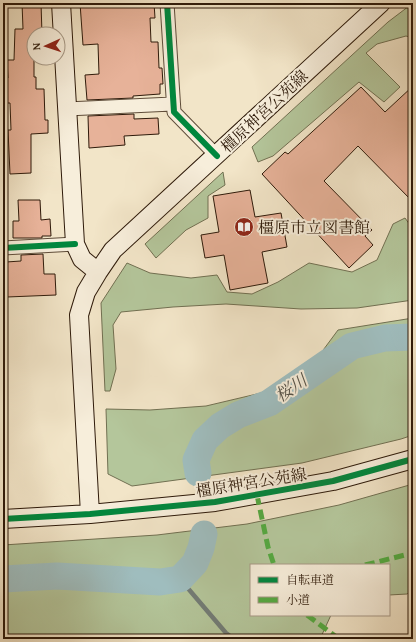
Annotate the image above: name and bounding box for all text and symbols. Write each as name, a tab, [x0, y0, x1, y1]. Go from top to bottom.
north arrow	[26, 26, 66, 66]
text: N	[28, 42, 44, 51]
street label: 橿原神宮公苑線	[215, 64, 313, 158]
place label: 橿原市立図書館	[258, 215, 370, 239]
library icon: 橿原市立図書館	[233, 216, 255, 238]
water label: 桜川	[270, 367, 313, 407]
street label: 橿原神宮公苑線	[194, 461, 308, 503]
legend	[250, 564, 390, 616]
text: 自転車道	[286, 571, 334, 588]
text: 小道	[286, 591, 310, 608]

